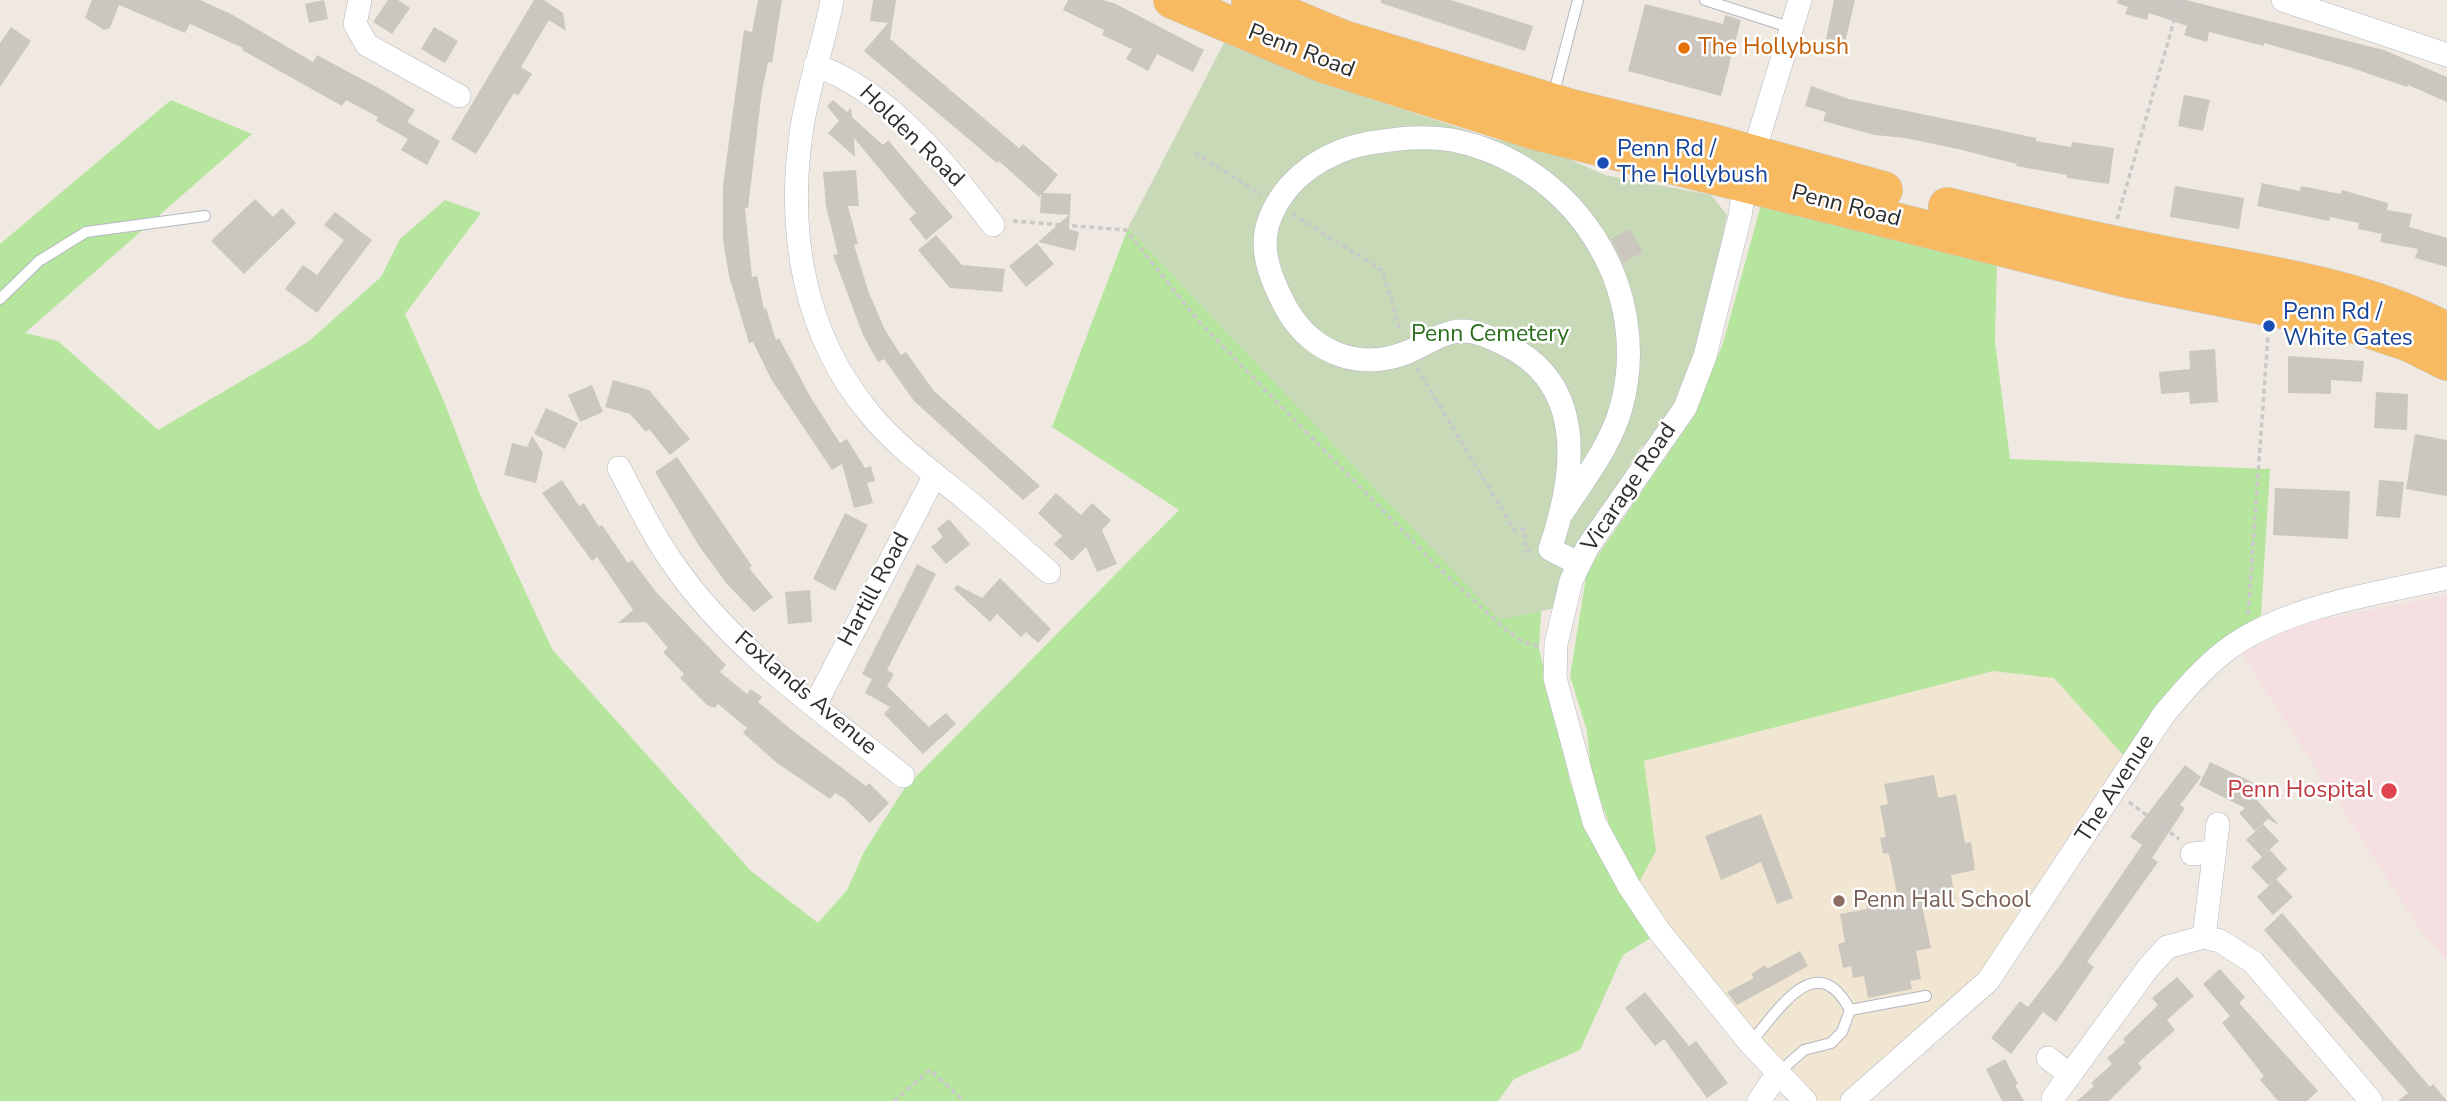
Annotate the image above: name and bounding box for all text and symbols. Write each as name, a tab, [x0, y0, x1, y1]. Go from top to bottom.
street label: Penn Road	[1244, 19, 1358, 85]
place label: The Hollybush	[1698, 34, 1849, 62]
marker: The Hollybush	[1676, 40, 1692, 56]
street label: Holden Road	[853, 80, 969, 194]
place label: Penn Rd / The Hollybush	[1617, 136, 1768, 190]
marker: Penn Rd / The Hollybush	[1595, 155, 1611, 171]
street label: Penn Road	[1788, 180, 1904, 234]
place label: Penn Rd / White Gates	[2283, 299, 2413, 353]
marker: Penn Rd / White Gates	[2261, 318, 2277, 334]
park label: Penn Cemetery	[1411, 321, 1569, 349]
street label: Vicarage Road	[1577, 418, 1683, 558]
street label: Hartill Road	[833, 528, 917, 652]
street label: Foxlands Avenue	[728, 626, 882, 762]
street label: The Avenue	[2071, 730, 2161, 848]
place label: Penn Hospital	[2228, 777, 2373, 805]
marker: Penn Hospital	[2379, 781, 2399, 801]
place label: Penn Hall School	[1853, 887, 2031, 915]
marker: Penn Hall School	[1831, 893, 1847, 909]

